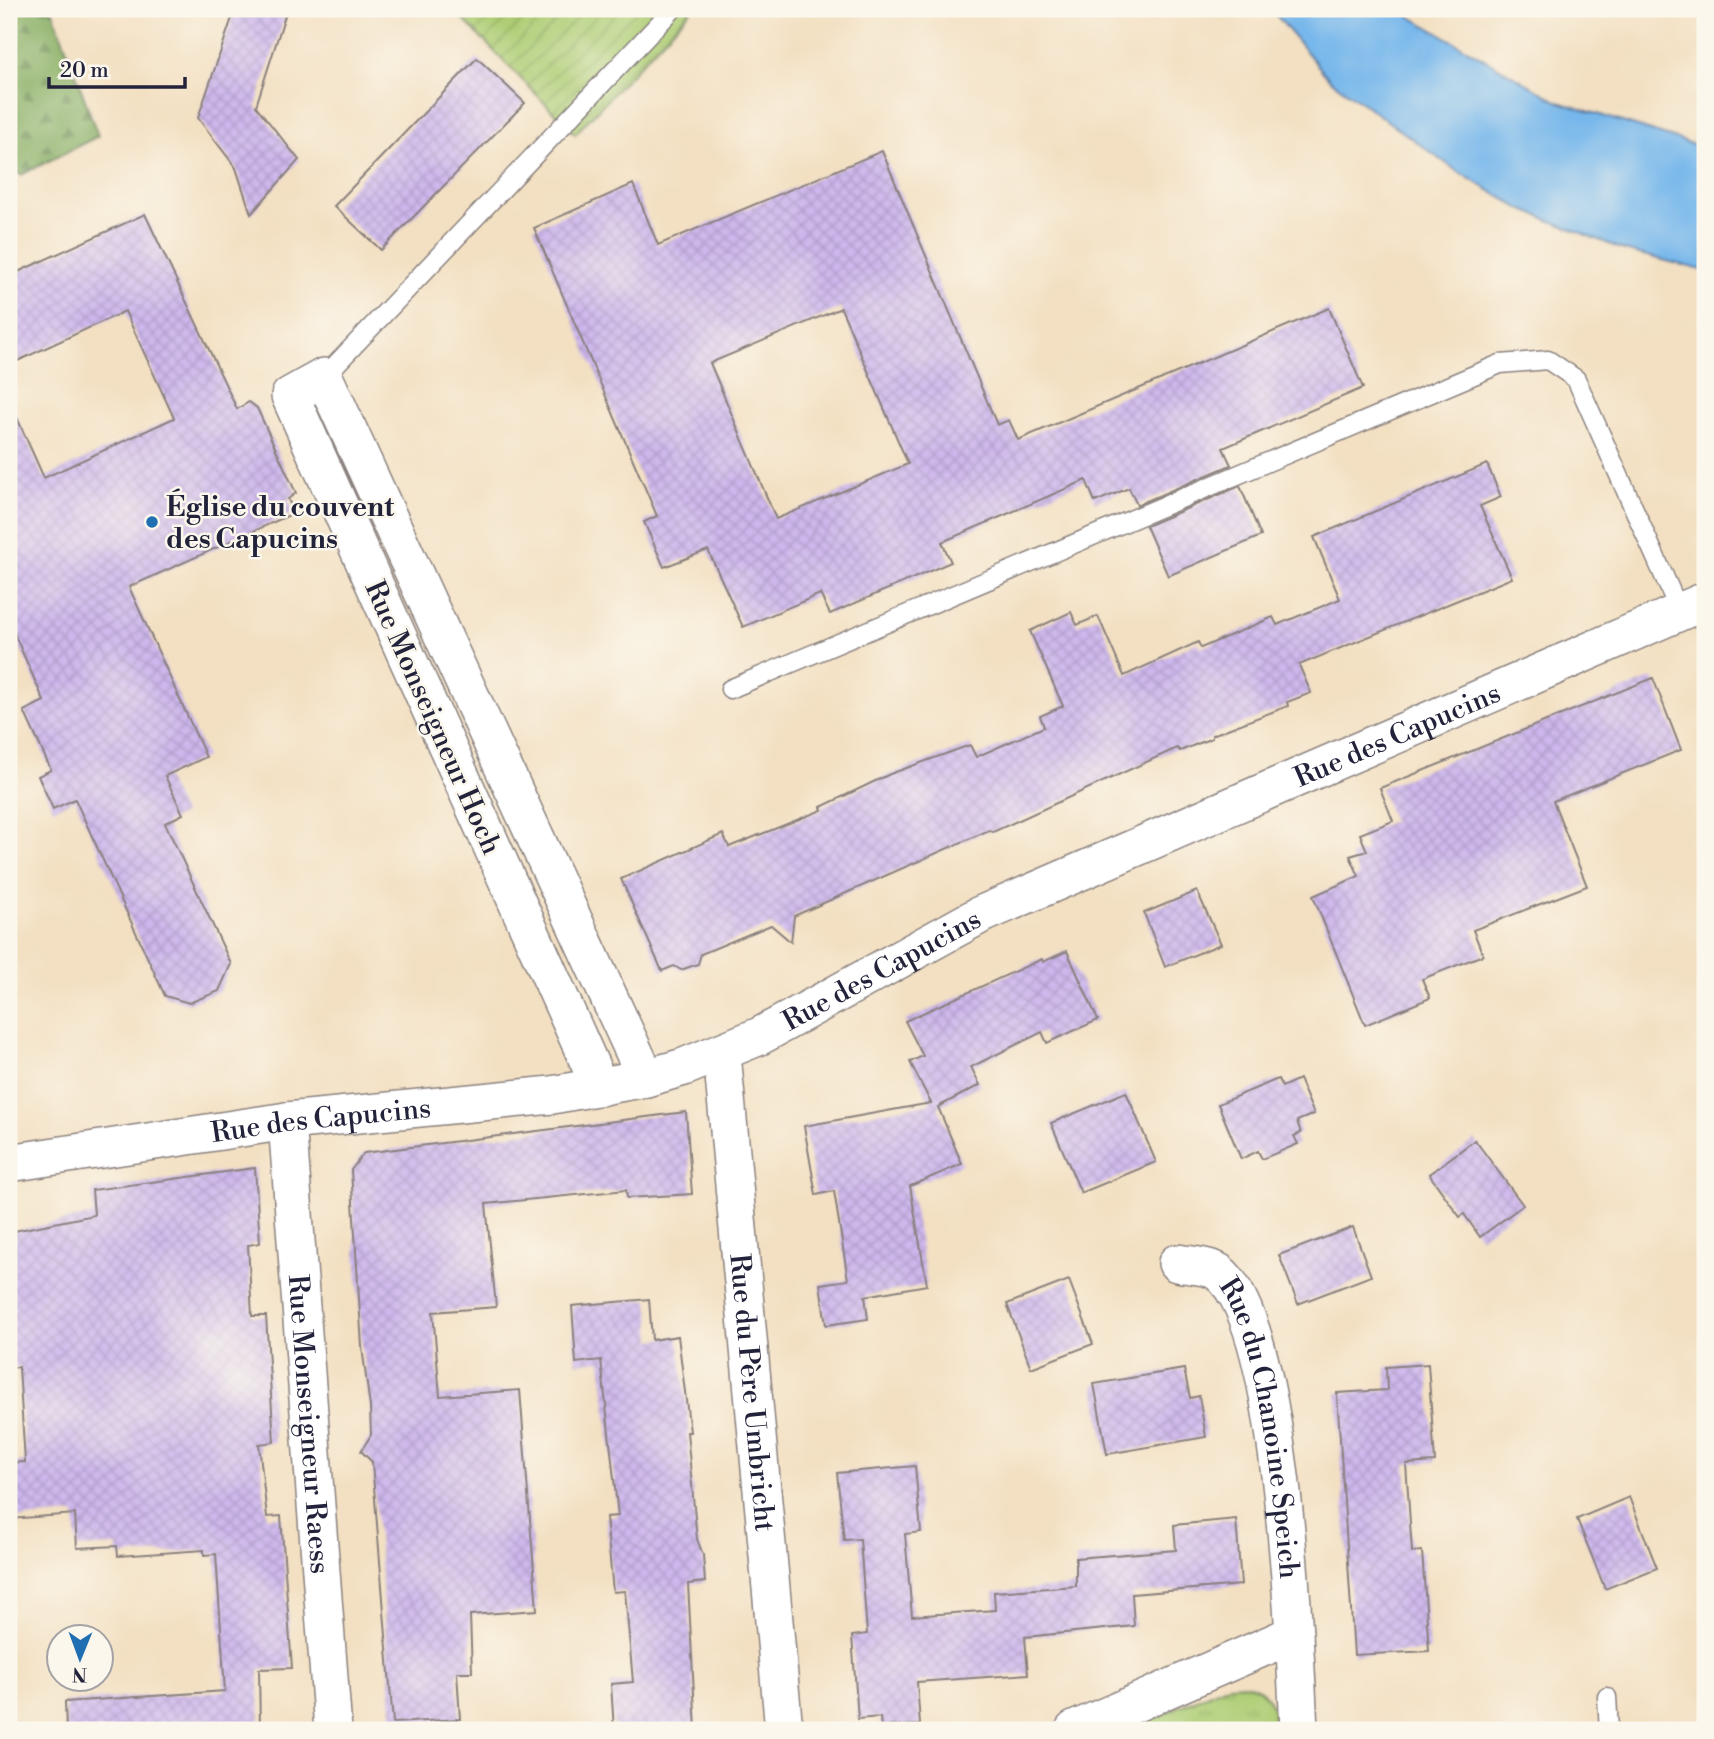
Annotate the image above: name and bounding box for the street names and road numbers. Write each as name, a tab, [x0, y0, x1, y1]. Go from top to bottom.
street label: Rue Monseigneur Hoch	[356, 575, 509, 860]
street label: Rue des Capucins	[1289, 676, 1506, 796]
street label: Rue des Capucins	[777, 902, 987, 1039]
street label: Rue des Capucins	[209, 1091, 433, 1151]
street label: Rue du Père Umbricht	[721, 1252, 782, 1533]
street label: Rue du Chanoine Speich	[1211, 1271, 1306, 1580]
street label: Rue Monseigneur Raess	[280, 1273, 337, 1575]

